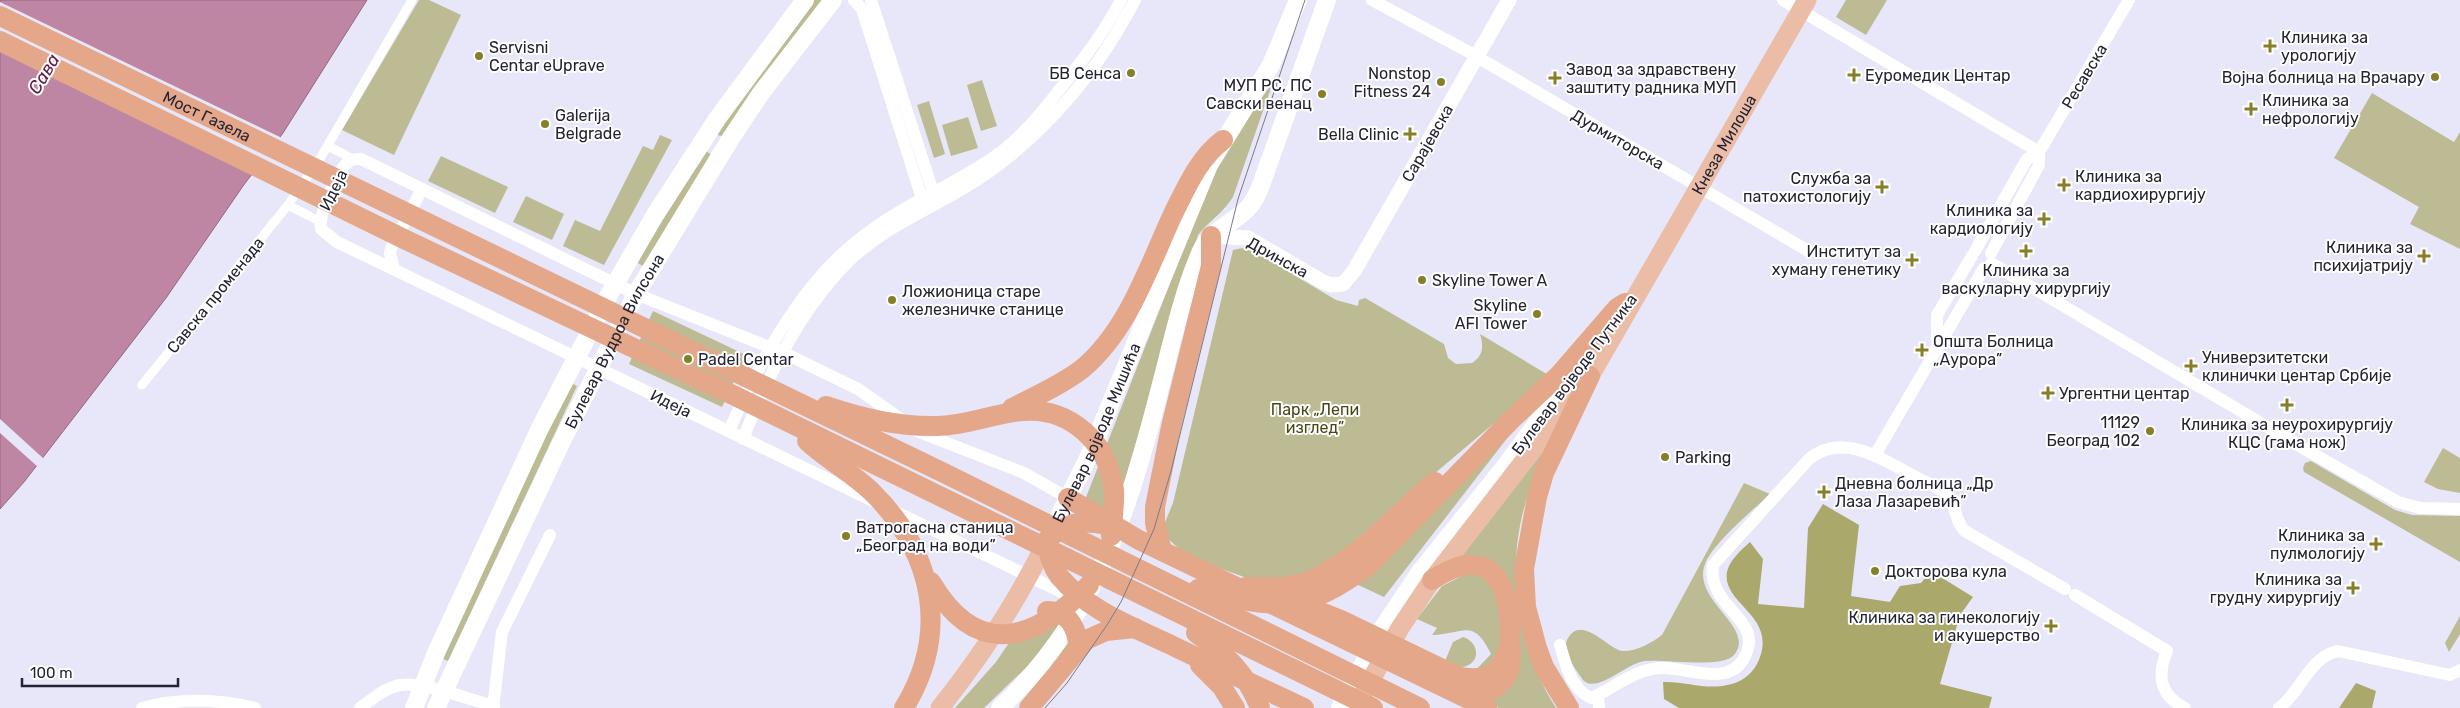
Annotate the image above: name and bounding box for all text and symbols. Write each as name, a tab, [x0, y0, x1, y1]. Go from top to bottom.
place label: Клиника за урологију	[2281, 28, 2368, 65]
place label: Servisni Centar eUprave	[489, 38, 605, 75]
marker: Клиника за урологију	[2263, 39, 2277, 53]
street label: Ресавска	[2058, 40, 2111, 112]
water label: Сава	[23, 49, 65, 98]
marker: Servisni Centar eUprave	[473, 50, 485, 62]
place label: Завод за здравствену заштиту радника МУП	[1566, 60, 1737, 97]
place label: БВ Сенса	[1049, 64, 1121, 83]
place label: Nonstop Fitness 24	[1353, 64, 1431, 101]
place label: Еуромедик Центар	[1865, 66, 2011, 85]
marker: БВ Сенса	[1125, 67, 1137, 79]
marker: Еуромедик Центар	[1847, 68, 1861, 82]
place label: Војна болница на Врачару	[2222, 68, 2425, 87]
marker: Завод за здравствену заштиту радника МУП	[1548, 71, 1562, 85]
marker: Војна болница на Врачару	[2429, 71, 2441, 83]
place label: МУП РС, ПС Савски венац	[1206, 76, 1312, 113]
marker: Nonstop Fitness 24	[1435, 76, 1447, 88]
street label: Мост Газела	[160, 87, 254, 146]
marker: МУП РС, ПС Савски венац	[1316, 88, 1328, 100]
street label: Кнеза Милоша	[1688, 91, 1760, 198]
place label: Клиника за нефрологију	[2262, 91, 2359, 128]
street label: Сарајевска	[1398, 101, 1457, 185]
marker: Клиника за нефрологију	[2244, 102, 2258, 116]
street label: Дурмиторска	[1568, 105, 1667, 174]
place label: Galerija Belgrade	[555, 106, 621, 143]
marker: Galerija Belgrade	[539, 118, 551, 130]
place label: Bella Clinic	[1318, 125, 1399, 144]
marker: Bella Clinic	[1403, 127, 1417, 141]
street label: Идеја	[315, 167, 351, 214]
place label: Клиника за кардиохирургију	[2075, 167, 2206, 204]
place label: Служба за патохистологију	[1743, 169, 1871, 206]
marker: Клиника за кардиохирургију	[2057, 178, 2071, 192]
marker: Служба за патохистологију	[1875, 180, 1889, 194]
place label: Клиника за кардиологију	[1930, 201, 2033, 238]
marker: Клиника за кардиологију	[2037, 212, 2051, 226]
street label: Савска променада	[163, 233, 268, 357]
street label: Дринска	[1244, 233, 1311, 282]
place label: Клиника за психијатрију	[2313, 238, 2413, 275]
place label: Институт за хуману генетику	[1772, 242, 1901, 279]
marker: Клиника за васкуларну хирургију	[2019, 244, 2033, 258]
marker: Клиника за психијатрију	[2417, 249, 2431, 263]
street label: Булевар Вудроа Вилсона	[561, 250, 668, 432]
marker: Институт за хуману генетику	[1905, 253, 1919, 267]
place label: Клиника за васкуларну хирургију	[1942, 261, 2111, 298]
place label: Skyline Tower A	[1432, 271, 1547, 290]
marker: Skyline Tower A	[1416, 274, 1428, 286]
place label: Ложионица старе железничке станице	[902, 282, 1064, 319]
street label: Булевар војводе Путника	[1508, 290, 1641, 458]
marker: Ложионица старе железничке станице	[886, 294, 898, 306]
place label: Skyline AFI Tower	[1455, 296, 1527, 333]
marker: Skyline AFI Tower	[1531, 308, 1543, 320]
place label: Општа Болница „Аурора”	[1933, 332, 2054, 369]
street label: Булевар војводе Мишића	[1048, 340, 1145, 526]
marker: Општа Болница „Аурора”	[1915, 343, 1929, 357]
place label: Универзитетски клинички центар Србије	[2202, 348, 2391, 385]
place label: Padel Centar	[698, 350, 794, 369]
marker: Padel Centar	[682, 353, 694, 365]
marker: Универзитетски клинички центар Србије	[2184, 359, 2198, 373]
place label: Ургентни центар	[2059, 384, 2189, 403]
street label: Идеја	[647, 385, 694, 421]
marker: Ургентни центар	[2041, 386, 2055, 400]
marker: Клиника за неурохирургију КЦС (гама нож)	[2280, 398, 2294, 412]
park label: Парк „Лепи изглед”	[1271, 400, 1359, 437]
place label: 11129 Београд 102	[2046, 413, 2140, 450]
place label: Клиника за неурохирургију КЦС (гама нож)	[2181, 415, 2393, 452]
marker: 11129 Београд 102	[2144, 425, 2156, 437]
place label: Parking	[1675, 448, 1731, 467]
marker: Parking	[1659, 451, 1671, 463]
place label: Дневна болница „Др Лаза Лазаревић”	[1835, 474, 1994, 511]
marker: Дневна болница „Др Лаза Лазаревић”	[1817, 485, 1831, 499]
place label: Ватрогасна станица „Београд на води”	[856, 518, 1014, 555]
place label: Клиника за пулмологију	[2270, 526, 2365, 563]
marker: Ватрогасна станица „Београд на води”	[840, 530, 852, 542]
marker: Клиника за пулмологију	[2369, 537, 2383, 551]
place label: Докторова кула	[1885, 562, 2007, 581]
marker: Докторова кула	[1869, 565, 1881, 577]
place label: Клиника за грудну хирургију	[2210, 570, 2342, 607]
marker: Клиника за грудну хирургију	[2346, 581, 2360, 595]
place label: Клиника за гинекологију и акушерство	[1849, 608, 2040, 645]
marker: Клиника за гинекологију и акушерство	[2044, 619, 2058, 633]
scale bar	[22, 656, 179, 688]
text: 100 m	[30, 664, 72, 682]

